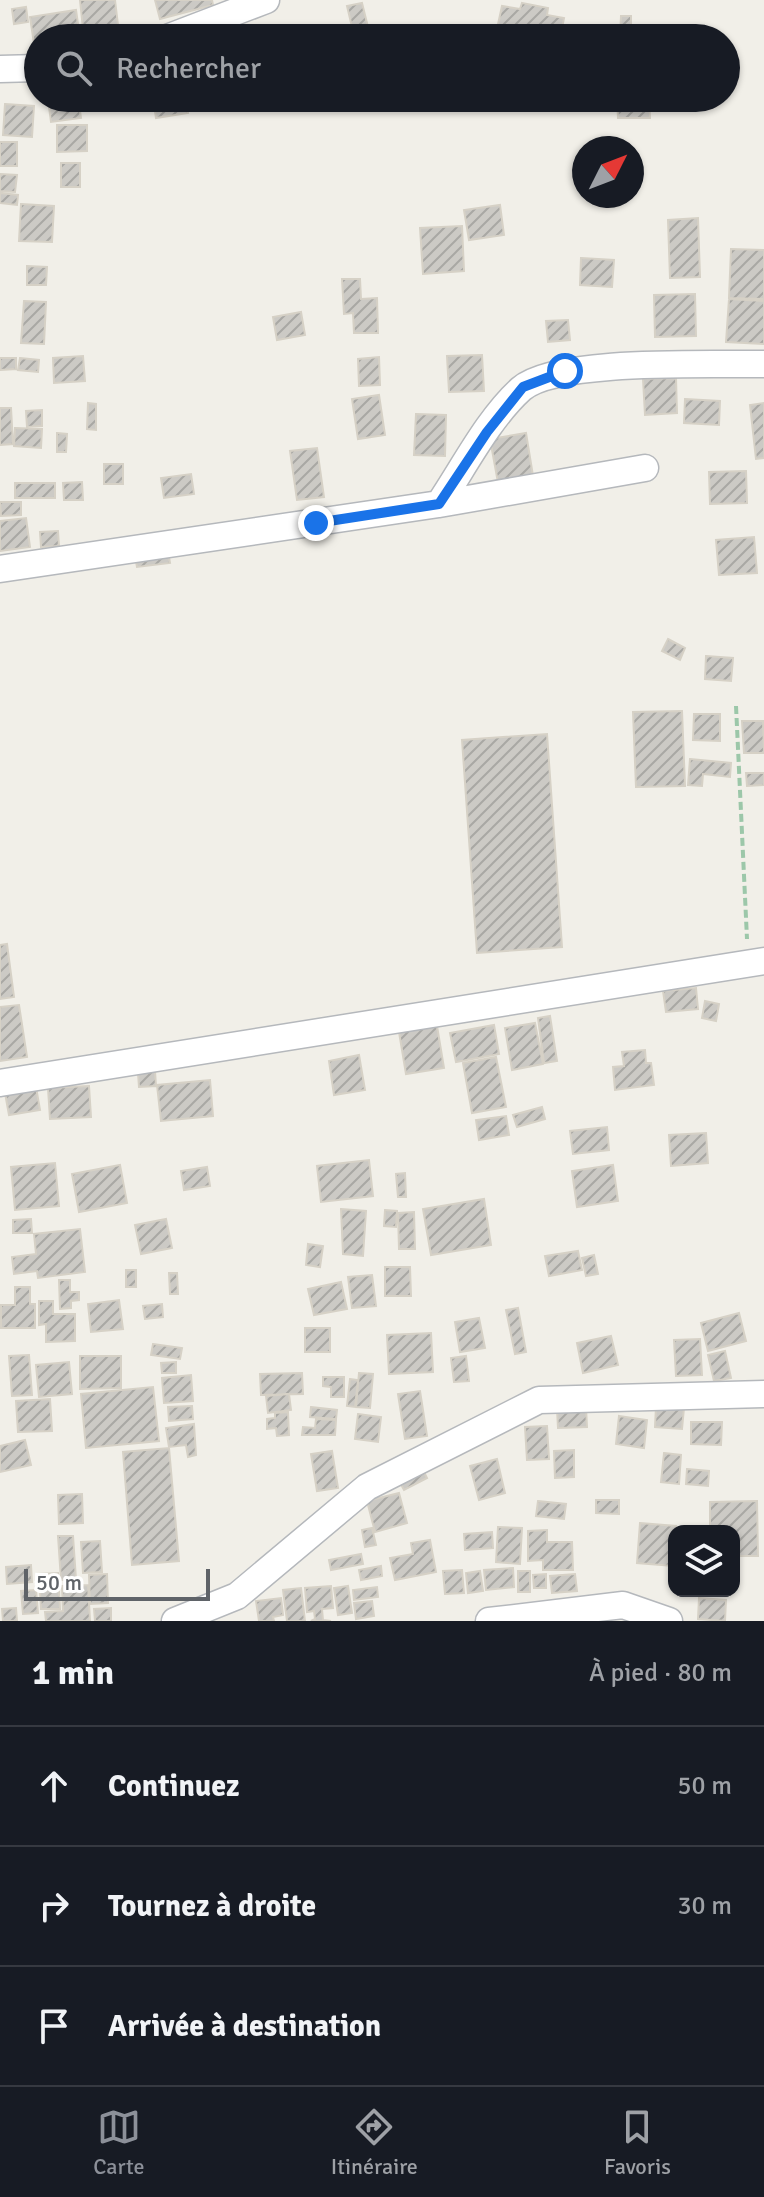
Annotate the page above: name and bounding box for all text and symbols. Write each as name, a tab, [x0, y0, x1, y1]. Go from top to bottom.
search box	[24, 24, 740, 112]
icon: search	[52, 46, 96, 90]
text: Rechercher	[116, 50, 261, 87]
north arrow	[572, 136, 644, 208]
route start	[547, 353, 583, 389]
route end	[298, 505, 334, 541]
map controls	[668, 1525, 740, 1597]
button: layers	[668, 1525, 740, 1597]
scale bar	[24, 1565, 210, 1601]
text: 50 m	[36, 1569, 82, 1596]
text: 1 min	[32, 1652, 114, 1694]
text: À pied · 80 m	[589, 1657, 732, 1689]
icon: ahead	[32, 1764, 76, 1808]
text: Continuez	[108, 1768, 240, 1805]
text: 50 m	[677, 1770, 732, 1802]
icon: right	[32, 1884, 76, 1928]
text: Tournez à droite	[108, 1888, 316, 1925]
text: 30 m	[677, 1890, 732, 1922]
icon: arrive	[32, 2004, 76, 2048]
text: Arrivée à destination	[108, 2008, 381, 2045]
tab: Carte	[93, 2105, 144, 2180]
tab: Itinéraire	[331, 2105, 418, 2180]
tab: Favoris	[604, 2105, 671, 2180]

